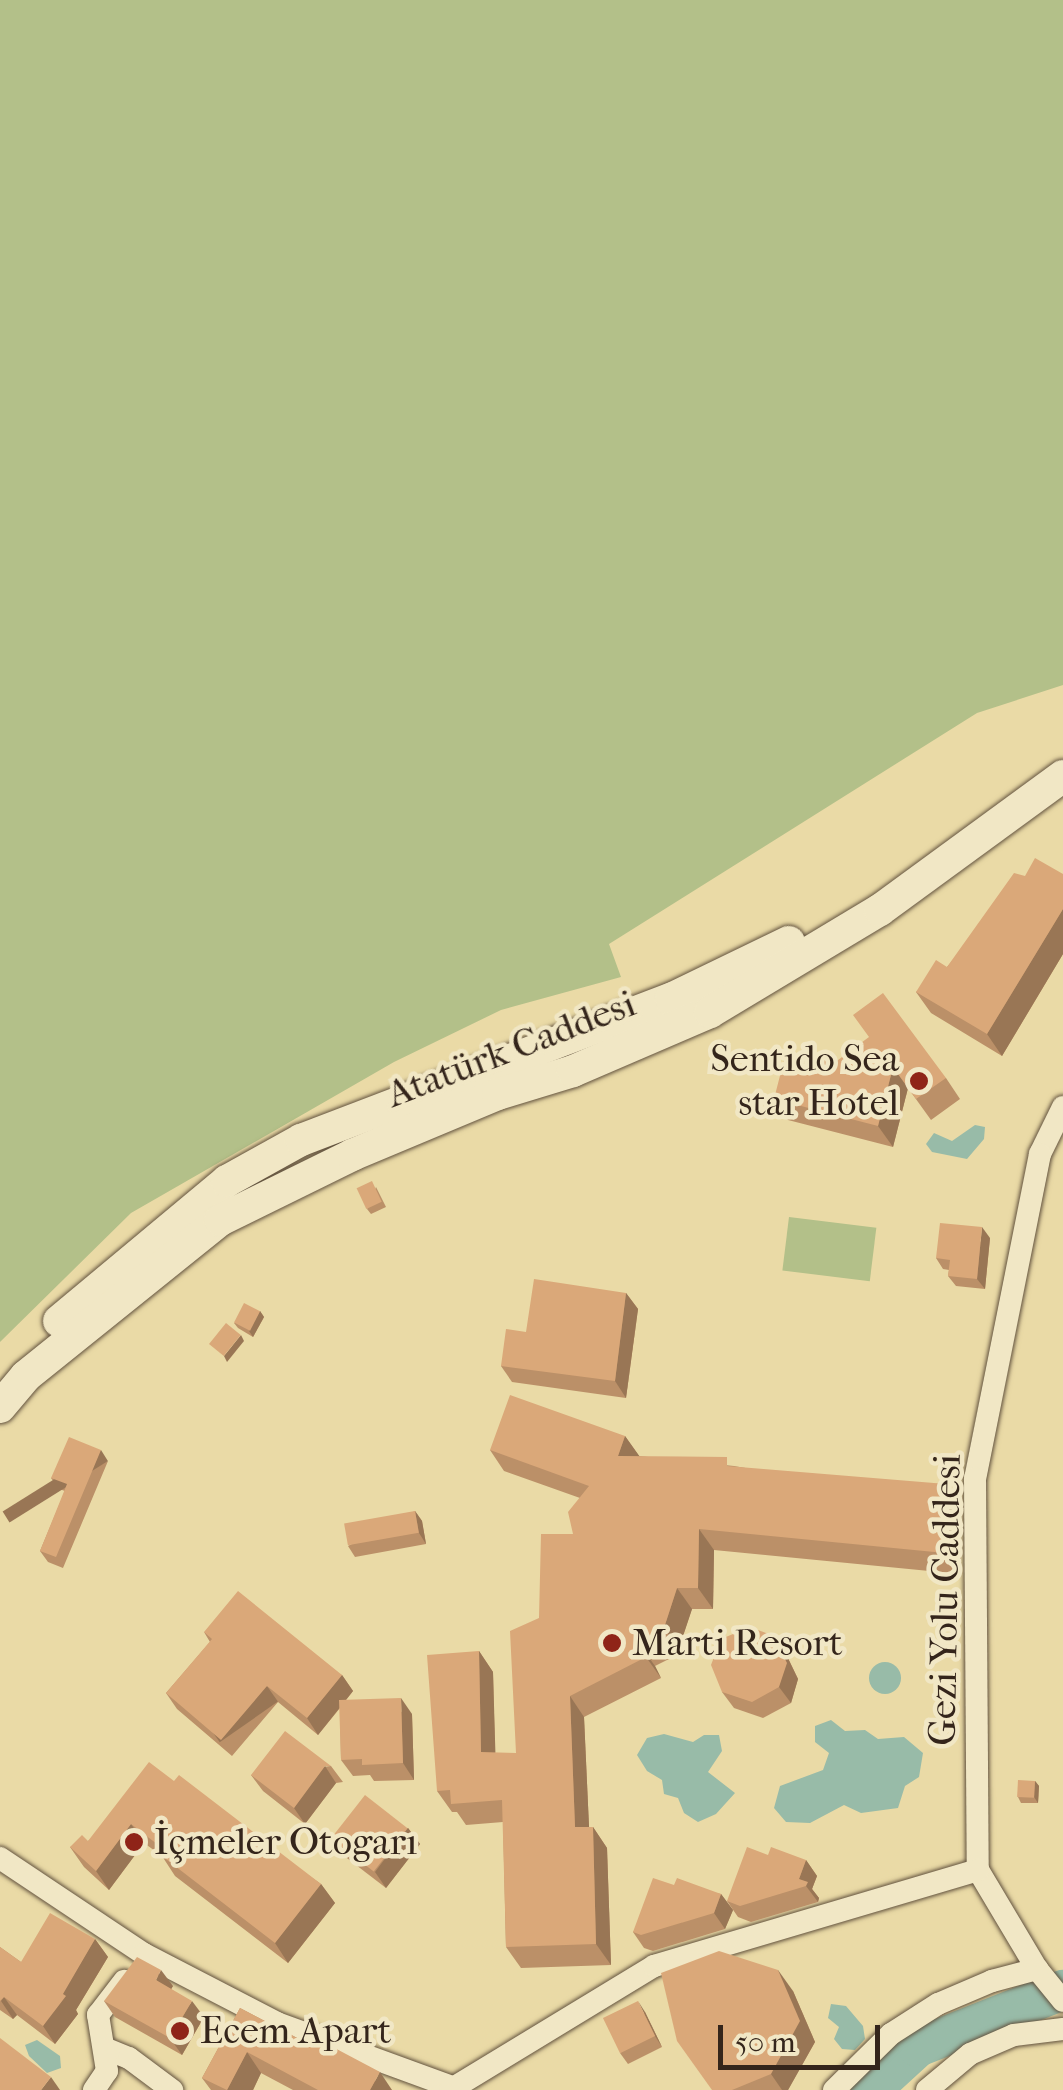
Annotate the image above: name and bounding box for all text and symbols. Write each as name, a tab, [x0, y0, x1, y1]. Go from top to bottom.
street label: Atatürk Caddesi	[380, 981, 642, 1117]
place label: Sentido Sea star Hotel	[710, 1036, 899, 1126]
marker: Sentido Sea star Hotel	[908, 1070, 930, 1092]
street label: Gezi Yolu Caddesi	[920, 1454, 970, 1746]
place label: Marti Resort	[632, 1620, 842, 1666]
marker: Marti Resort	[601, 1632, 623, 1654]
place label: İçmeler Otogarı	[154, 1819, 417, 1865]
marker: İçmeler Otogarı	[123, 1831, 145, 1853]
scale bar	[723, 2005, 886, 2067]
place label: Ecem Apart	[200, 2008, 391, 2054]
marker: Ecem Apart	[169, 2020, 191, 2042]
text: 50 m	[735, 2025, 796, 2060]

